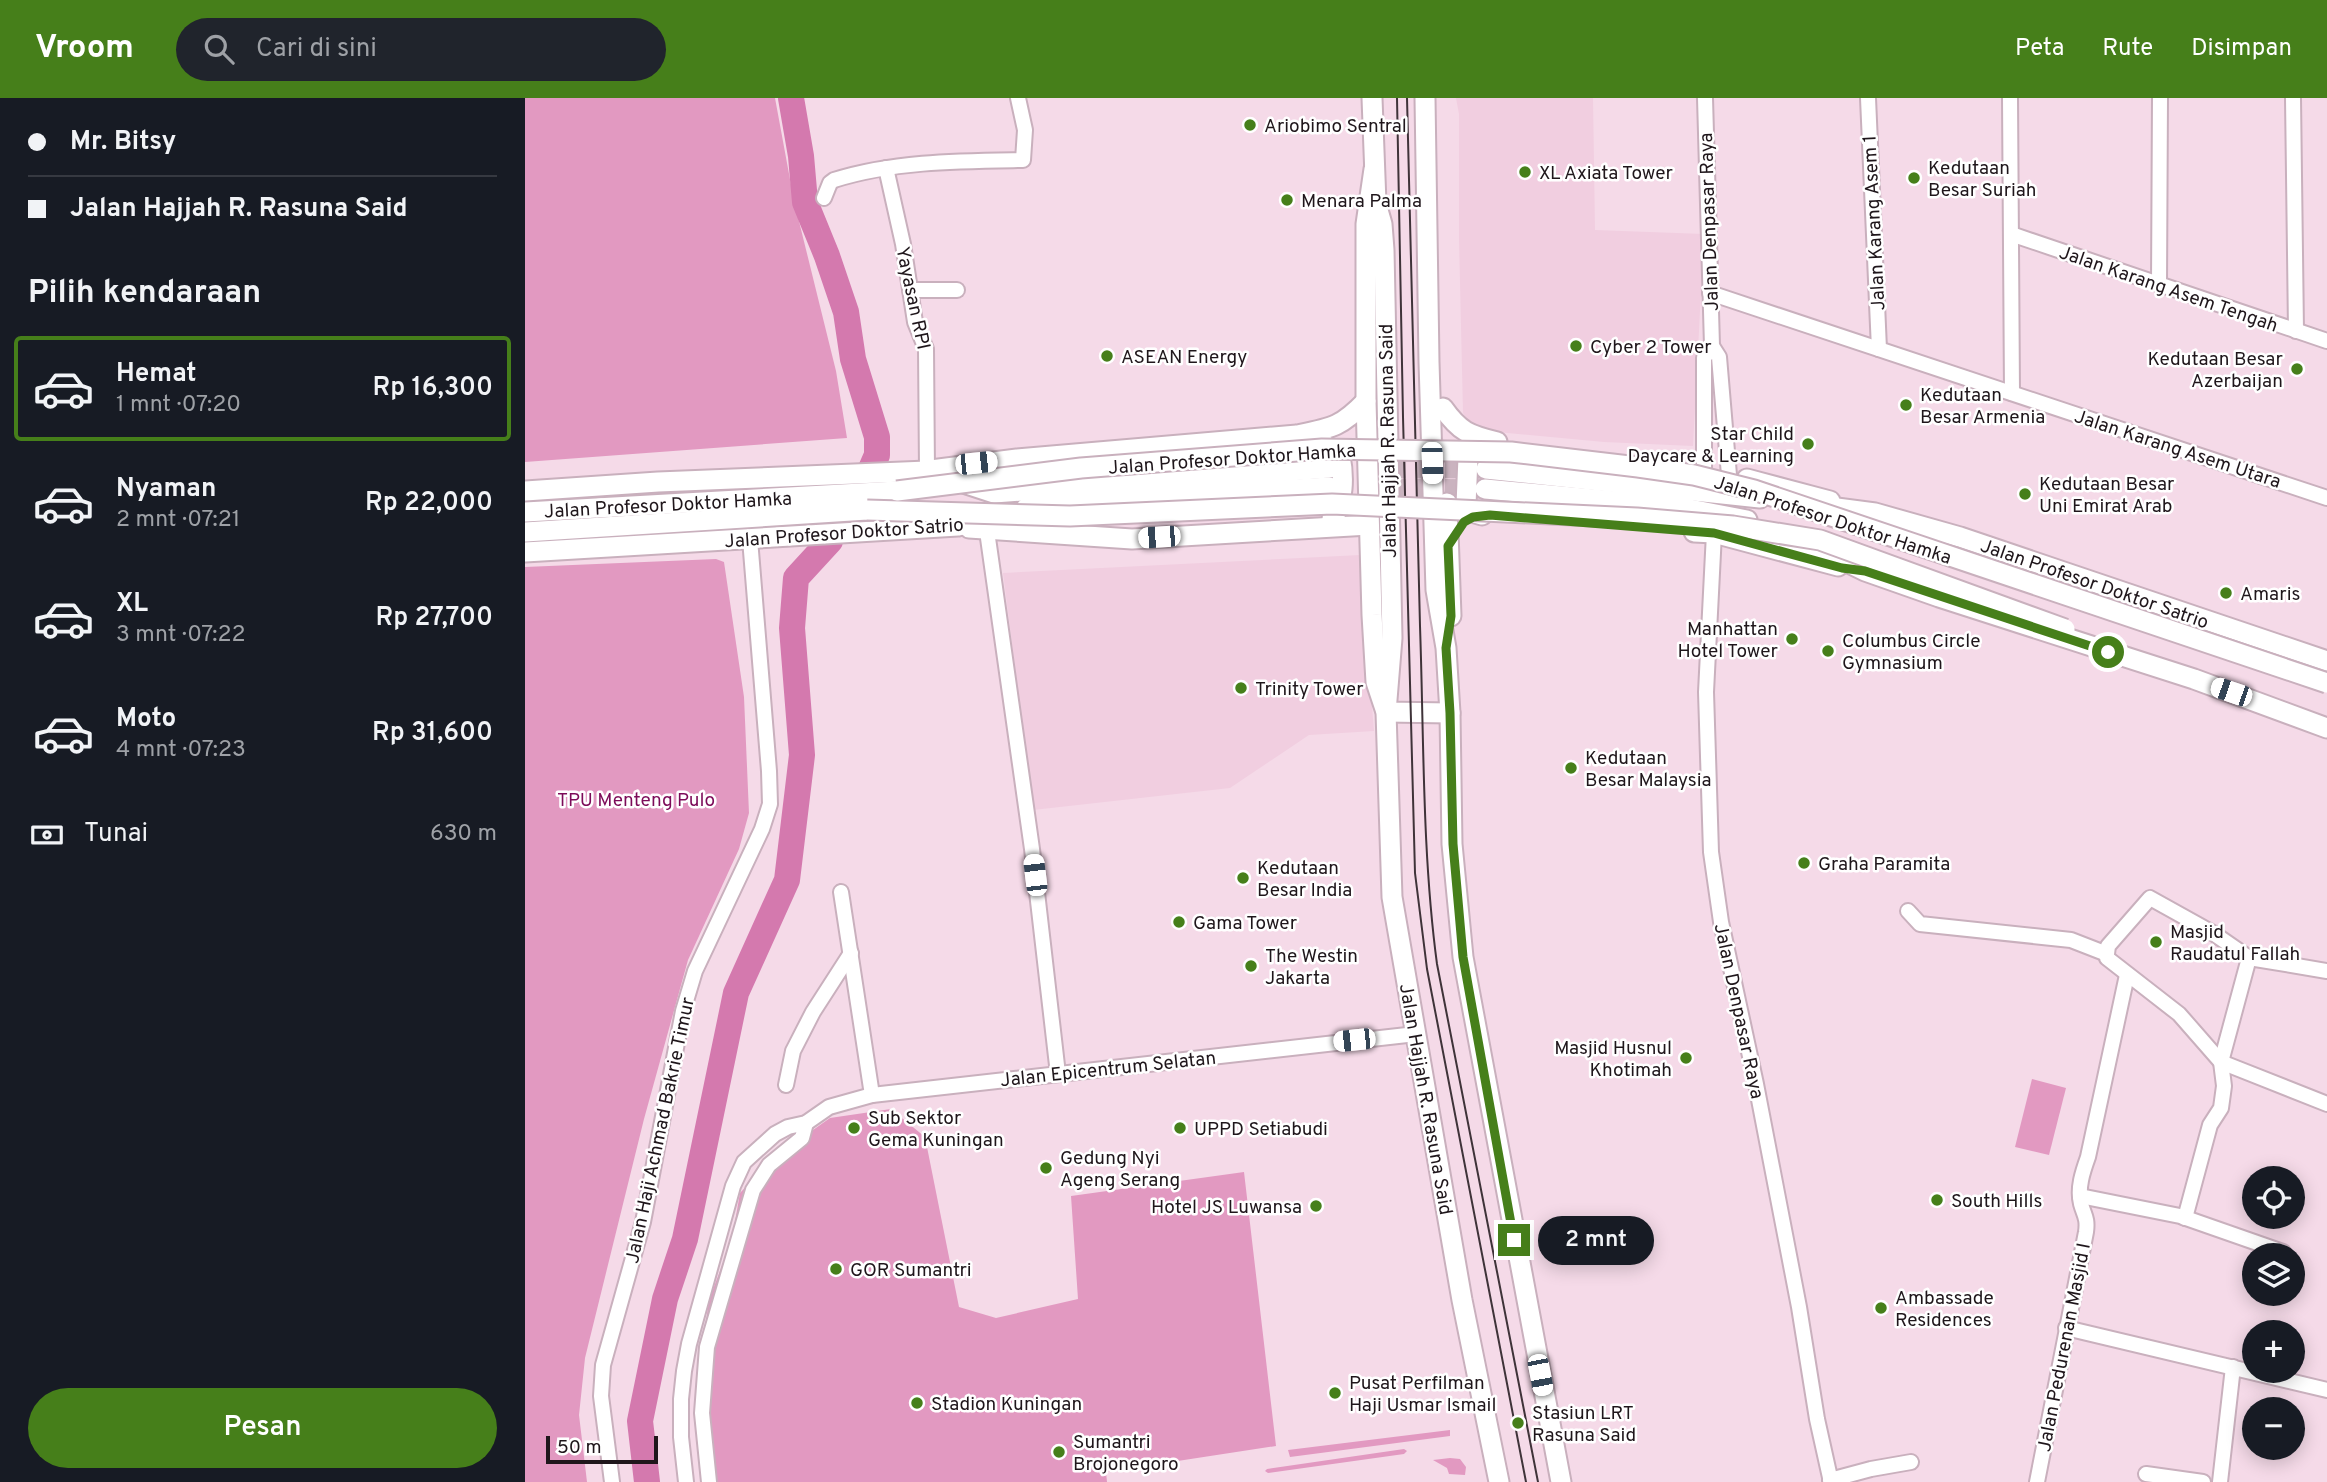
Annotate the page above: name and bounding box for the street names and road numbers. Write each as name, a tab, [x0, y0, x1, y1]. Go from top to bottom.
street label: Jalan Denpasar Raya	[1695, 132, 1725, 312]
street label: Jalan Karang Asem 1	[1858, 135, 1892, 311]
street label: Jalan Karang Asem Tengah	[2056, 241, 2281, 339]
street label: Yayasan RPI	[889, 245, 935, 352]
street label: Jalan Hajjah R. Rasuna Said	[1375, 324, 1403, 558]
street label: Jalan Karang Asem Utara	[2071, 405, 2284, 495]
street label: Jalan Profesor Doktor Hamka	[1107, 439, 1357, 481]
street label: Jalan Profesor Doktor Hamka	[1711, 471, 1954, 571]
street label: Jalan Profesor Doktor Hamka	[543, 488, 793, 524]
street label: Jalan Profesor Doktor Satrio	[724, 514, 965, 554]
street label: Jalan Profesor Doktor Satrio	[1977, 534, 2212, 635]
street label: Jalan Denpasar Raya	[1708, 921, 1768, 1101]
street label: Jalan Hajjah R. Rasuna Said	[1393, 982, 1457, 1217]
street label: Jalan Haji Achmad Bakrie Timur	[621, 995, 701, 1266]
street label: Jalan Epicentrum Selatan	[999, 1047, 1217, 1093]
street label: Jalan Pedurenan Masjid I	[2033, 1241, 2097, 1454]

